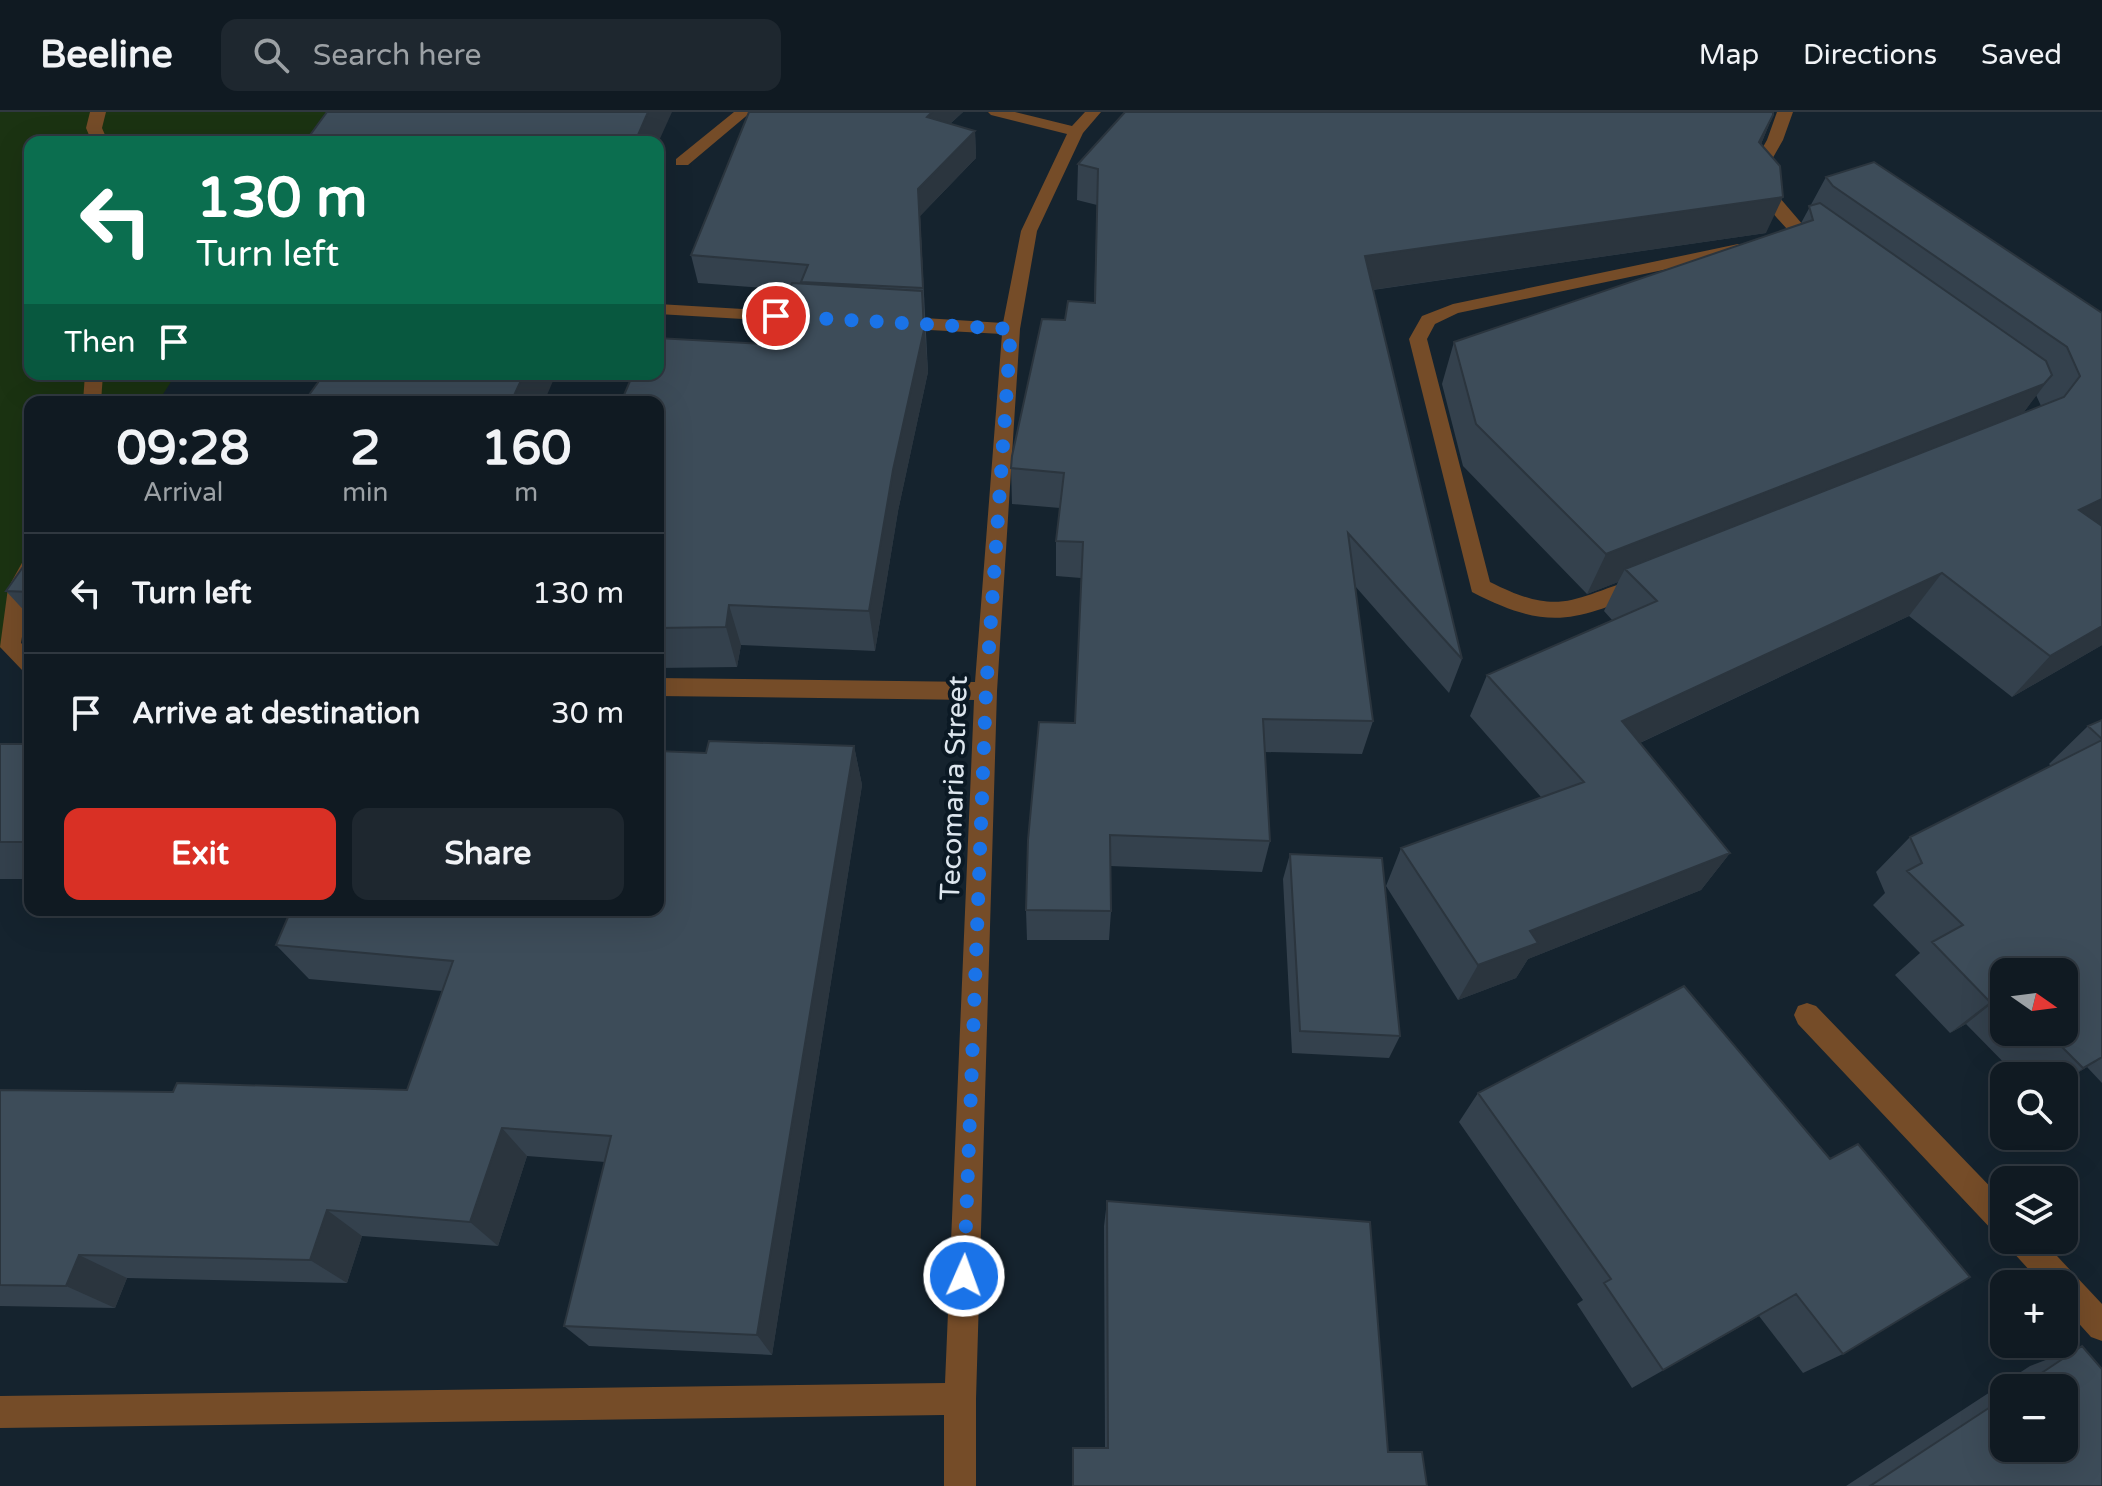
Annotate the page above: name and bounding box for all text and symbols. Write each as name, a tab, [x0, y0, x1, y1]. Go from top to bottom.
search box	[221, 19, 781, 91]
text: Beeline	[40, 32, 173, 78]
icon: search	[249, 33, 293, 77]
text: Search here	[313, 37, 481, 74]
text: Map	[1699, 38, 1759, 72]
text: Directions	[1803, 38, 1937, 72]
text: Saved	[1981, 38, 2062, 72]
text: 130 m	[196, 165, 367, 232]
icon: left	[64, 168, 168, 272]
text: Turn left	[196, 233, 339, 276]
pin	[742, 282, 810, 350]
icon: arrive	[754, 294, 798, 338]
icon: arrive	[152, 320, 196, 364]
text: Then	[64, 324, 136, 361]
text: 09:28	[117, 420, 250, 478]
text: 2	[350, 420, 380, 478]
text: 160	[481, 420, 571, 478]
text: Arrival	[143, 477, 223, 508]
text: min	[342, 477, 388, 508]
text: m	[514, 477, 538, 508]
icon: left	[64, 571, 108, 615]
text: Turn left	[132, 575, 251, 612]
text: 130 m	[532, 575, 624, 612]
street label: Tecomaria Street	[933, 675, 975, 901]
icon: arrive	[64, 691, 108, 735]
text: Arrive at destination	[132, 695, 420, 732]
text: 30 m	[551, 695, 624, 732]
button: Exit	[64, 808, 336, 900]
button: Share	[352, 808, 624, 900]
north arrow	[1990, 958, 2078, 1046]
map controls	[1990, 958, 2078, 1462]
button: search	[1990, 1062, 2078, 1150]
button: layers	[1990, 1166, 2078, 1254]
position arrow	[922, 1234, 1006, 1318]
button: +	[1990, 1270, 2078, 1358]
button: −	[1990, 1374, 2078, 1462]

